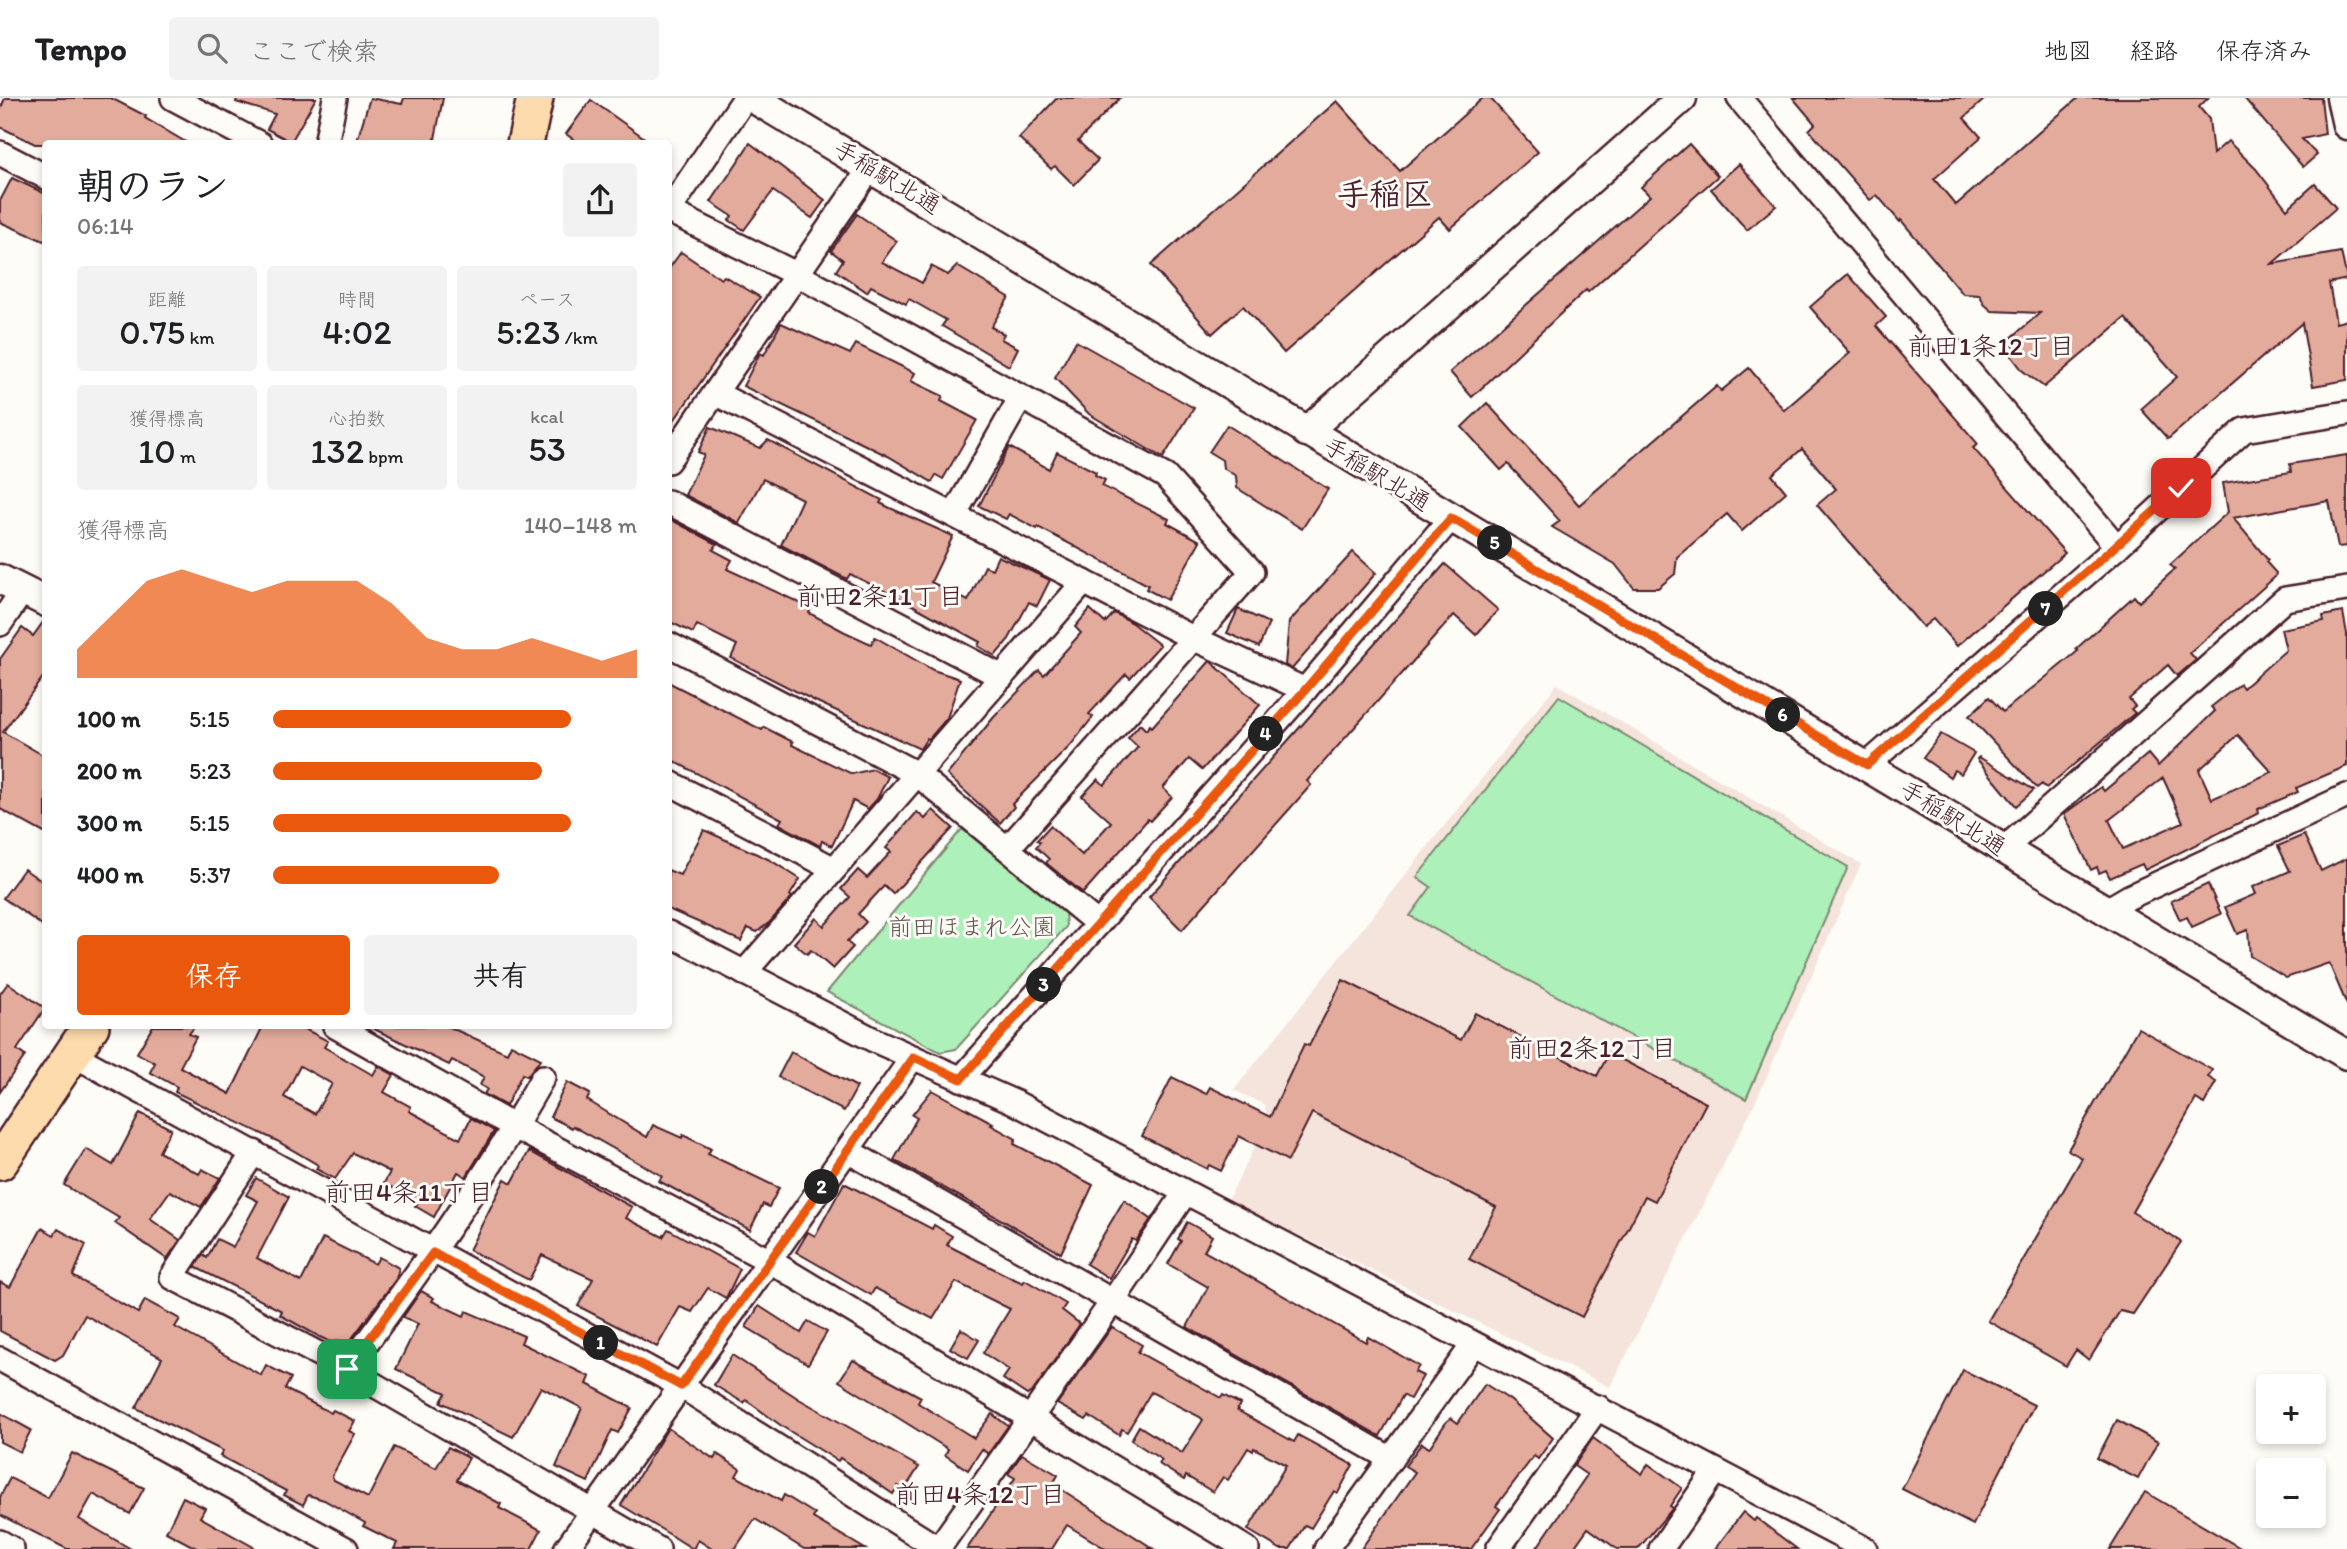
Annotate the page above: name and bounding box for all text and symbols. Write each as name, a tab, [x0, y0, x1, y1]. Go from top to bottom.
search box	[169, 17, 659, 80]
text: Tempo	[35, 29, 127, 68]
icon: search	[193, 29, 231, 67]
text: ここで検索	[249, 35, 379, 67]
text: 地図	[2044, 36, 2092, 65]
text: 経路	[2130, 36, 2178, 65]
text: 保存済み	[2216, 36, 2312, 65]
street label: 手稲駅北通	[828, 133, 946, 220]
text: 朝のラン	[77, 163, 229, 209]
button: share	[563, 163, 637, 237]
district label: 手稲区	[1337, 175, 1433, 213]
text: 06:14	[77, 212, 133, 240]
text: 距離	[148, 288, 186, 311]
text: 時間	[338, 288, 376, 311]
text: ペース	[519, 288, 575, 311]
text: 0.75	[119, 311, 185, 353]
text: 4:02	[322, 311, 392, 353]
text: 5:23	[496, 311, 561, 353]
text: km	[185, 326, 215, 349]
text: /km	[561, 326, 598, 349]
district label: 前田1条12丁目	[1907, 330, 2075, 362]
text: kcal	[530, 405, 564, 428]
text: 獲得標高	[129, 407, 205, 430]
text: 心拍数	[328, 407, 386, 430]
text: 53	[528, 428, 566, 470]
text: 10	[138, 430, 176, 472]
text: 132	[310, 430, 364, 472]
street label: 手稲駅北通	[1318, 430, 1436, 517]
text: m	[176, 445, 196, 468]
text: bpm	[364, 445, 404, 468]
pin	[2151, 458, 2211, 518]
icon: check	[2162, 469, 2200, 507]
text: 140–148 m	[524, 511, 637, 539]
text: 獲得標高	[77, 516, 169, 544]
pin: 5	[1478, 526, 1512, 560]
text: 5	[1490, 531, 1499, 554]
district label: 前田2条11丁目	[796, 580, 964, 612]
pin: 7	[2028, 592, 2064, 626]
text: 7	[2041, 597, 2050, 620]
pin: 6	[1766, 698, 1800, 732]
text: 6	[1777, 703, 1788, 726]
text: 100 m	[77, 705, 141, 733]
text: 5:15	[189, 705, 229, 733]
pin: 4	[1248, 716, 1284, 752]
text: 4	[1260, 722, 1271, 745]
text: 200 m	[77, 757, 142, 785]
text: 5:23	[189, 757, 231, 785]
street label: 手稲駅北通	[1895, 773, 2012, 862]
text: 300 m	[77, 809, 142, 837]
text: 5:15	[189, 809, 229, 837]
text: 400 m	[77, 861, 144, 889]
text: 5:37	[189, 861, 231, 889]
park label: 前田ほまれ公園	[888, 912, 1056, 941]
button: 保存	[77, 935, 350, 1015]
button: 共有	[364, 935, 637, 1015]
pin: 3	[1026, 968, 1062, 1002]
text: 3	[1038, 973, 1049, 996]
district label: 前田2条12丁目	[1507, 1032, 1677, 1064]
pin: 2	[804, 1170, 840, 1204]
text: 2	[817, 1175, 827, 1198]
district label: 前田4条11丁目	[324, 1176, 494, 1208]
pin: 1	[584, 1326, 618, 1360]
text: 1	[596, 1331, 605, 1354]
pin	[317, 1339, 377, 1399]
icon: arrive	[328, 1350, 366, 1388]
map controls	[2256, 1374, 2326, 1528]
button: +	[2256, 1374, 2326, 1444]
button: −	[2256, 1458, 2326, 1528]
district label: 前田4条12丁目	[894, 1478, 1066, 1510]

